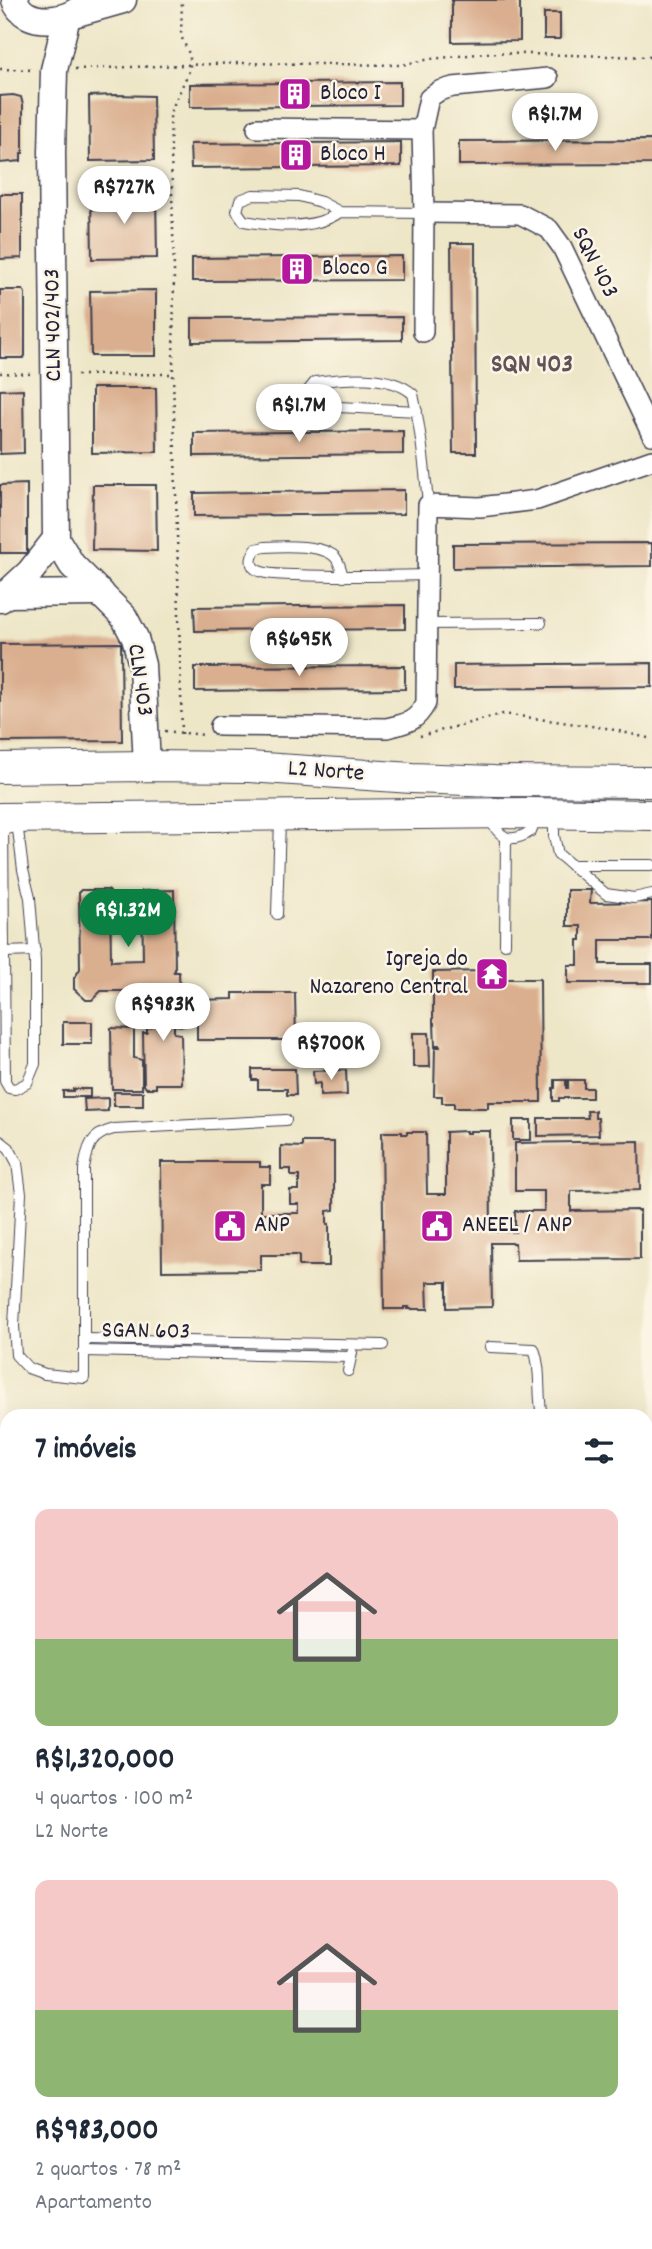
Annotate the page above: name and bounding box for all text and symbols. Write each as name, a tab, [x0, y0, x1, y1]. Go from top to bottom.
building icon: Bloco I	[276, 75, 314, 113]
place label: Bloco I	[320, 77, 382, 111]
pin: R$1.7M	[498, 94, 612, 153]
text: R$1.7M	[528, 99, 582, 132]
building icon: Bloco H	[277, 136, 315, 174]
place label: Bloco H	[320, 138, 386, 172]
pin: R$727K	[67, 166, 181, 226]
text: R$727K	[93, 172, 155, 205]
street label: SQN 403	[562, 222, 626, 304]
building icon: Bloco G	[278, 250, 316, 288]
place label: Bloco G	[322, 252, 388, 286]
street label: CLN 402/403	[36, 268, 72, 382]
district label: SQN 403	[491, 347, 573, 384]
pin: R$1.7M	[242, 384, 356, 444]
text: R$1.7M	[272, 390, 326, 423]
pin: R$695K	[242, 618, 356, 678]
text: R$695K	[266, 624, 332, 657]
street label: CLN 403	[117, 642, 161, 718]
street label: L2 Norte	[287, 752, 365, 792]
pin: R$1.32M	[63, 890, 193, 949]
text: R$1.32M	[95, 895, 161, 928]
place label: Igreja do Nazareno Central	[310, 943, 468, 1005]
temple icon: Igreja do Nazareno Central	[473, 955, 511, 993]
pin: R$983K	[106, 984, 220, 1043]
text: R$983K	[131, 989, 195, 1022]
pin: R$700K	[274, 1023, 388, 1082]
text: R$700K	[297, 1028, 365, 1061]
public building icon: ANP	[211, 1207, 249, 1245]
public building icon: ANEEL / ANP	[418, 1207, 456, 1245]
place label: ANP	[254, 1209, 290, 1243]
place label: ANEEL / ANP	[462, 1209, 572, 1243]
street label: SGAN 603	[101, 1314, 191, 1350]
text: 7 imóveis	[35, 1430, 137, 1473]
icon: filters	[580, 1432, 618, 1470]
icon: home	[264, 1554, 390, 1680]
text: R$1,320,000	[35, 1740, 175, 1783]
text: 4 quartos · 100 m²	[35, 1783, 193, 1816]
text: L2 Norte	[35, 1816, 108, 1849]
icon: home	[264, 1925, 390, 2051]
text: R$983,000	[35, 2111, 159, 2154]
text: 2 quartos · 78 m²	[35, 2154, 181, 2187]
text: Apartamento	[35, 2187, 152, 2220]

